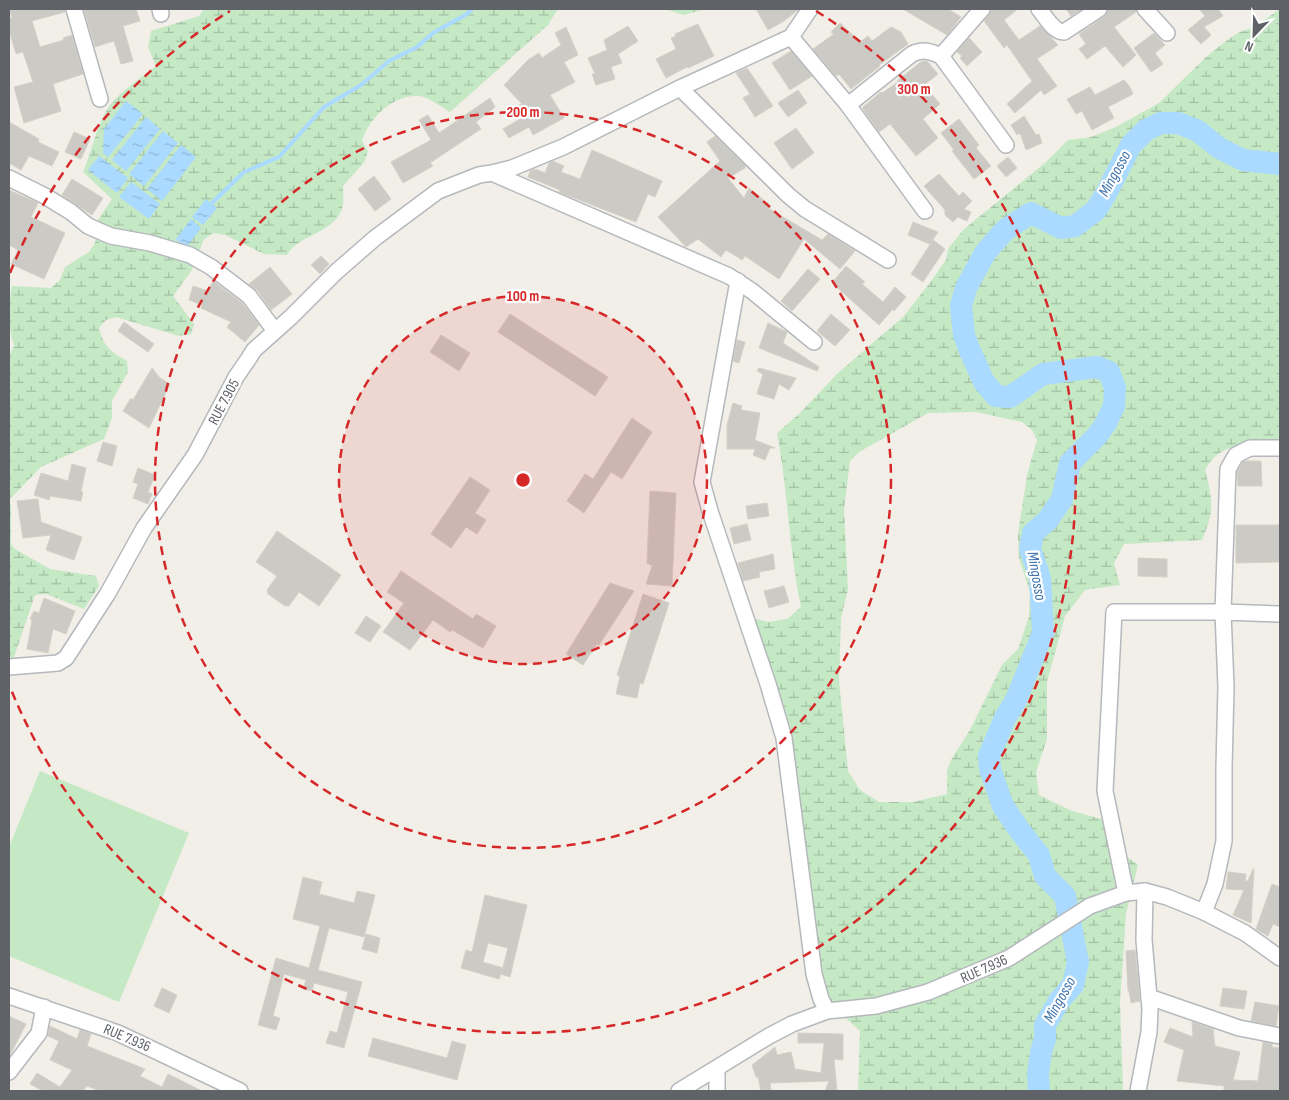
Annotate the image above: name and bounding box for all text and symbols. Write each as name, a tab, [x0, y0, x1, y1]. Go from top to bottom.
north arrow	[1229, 10, 1279, 60]
text: N	[1242, 37, 1256, 56]
text: 300 m	[897, 80, 931, 99]
text: 200 m	[506, 103, 540, 122]
water label: Mingosso	[1095, 147, 1136, 200]
text: 100 m	[507, 287, 539, 306]
street label: RUE 7.905	[204, 376, 244, 428]
centre of rings	[514, 471, 532, 489]
water label: Mingosso	[1022, 550, 1050, 603]
street label: RUE 7.936	[958, 950, 1010, 988]
water label: Mingosso	[1040, 973, 1081, 1026]
street label: RUE 7.936	[101, 1020, 153, 1056]

